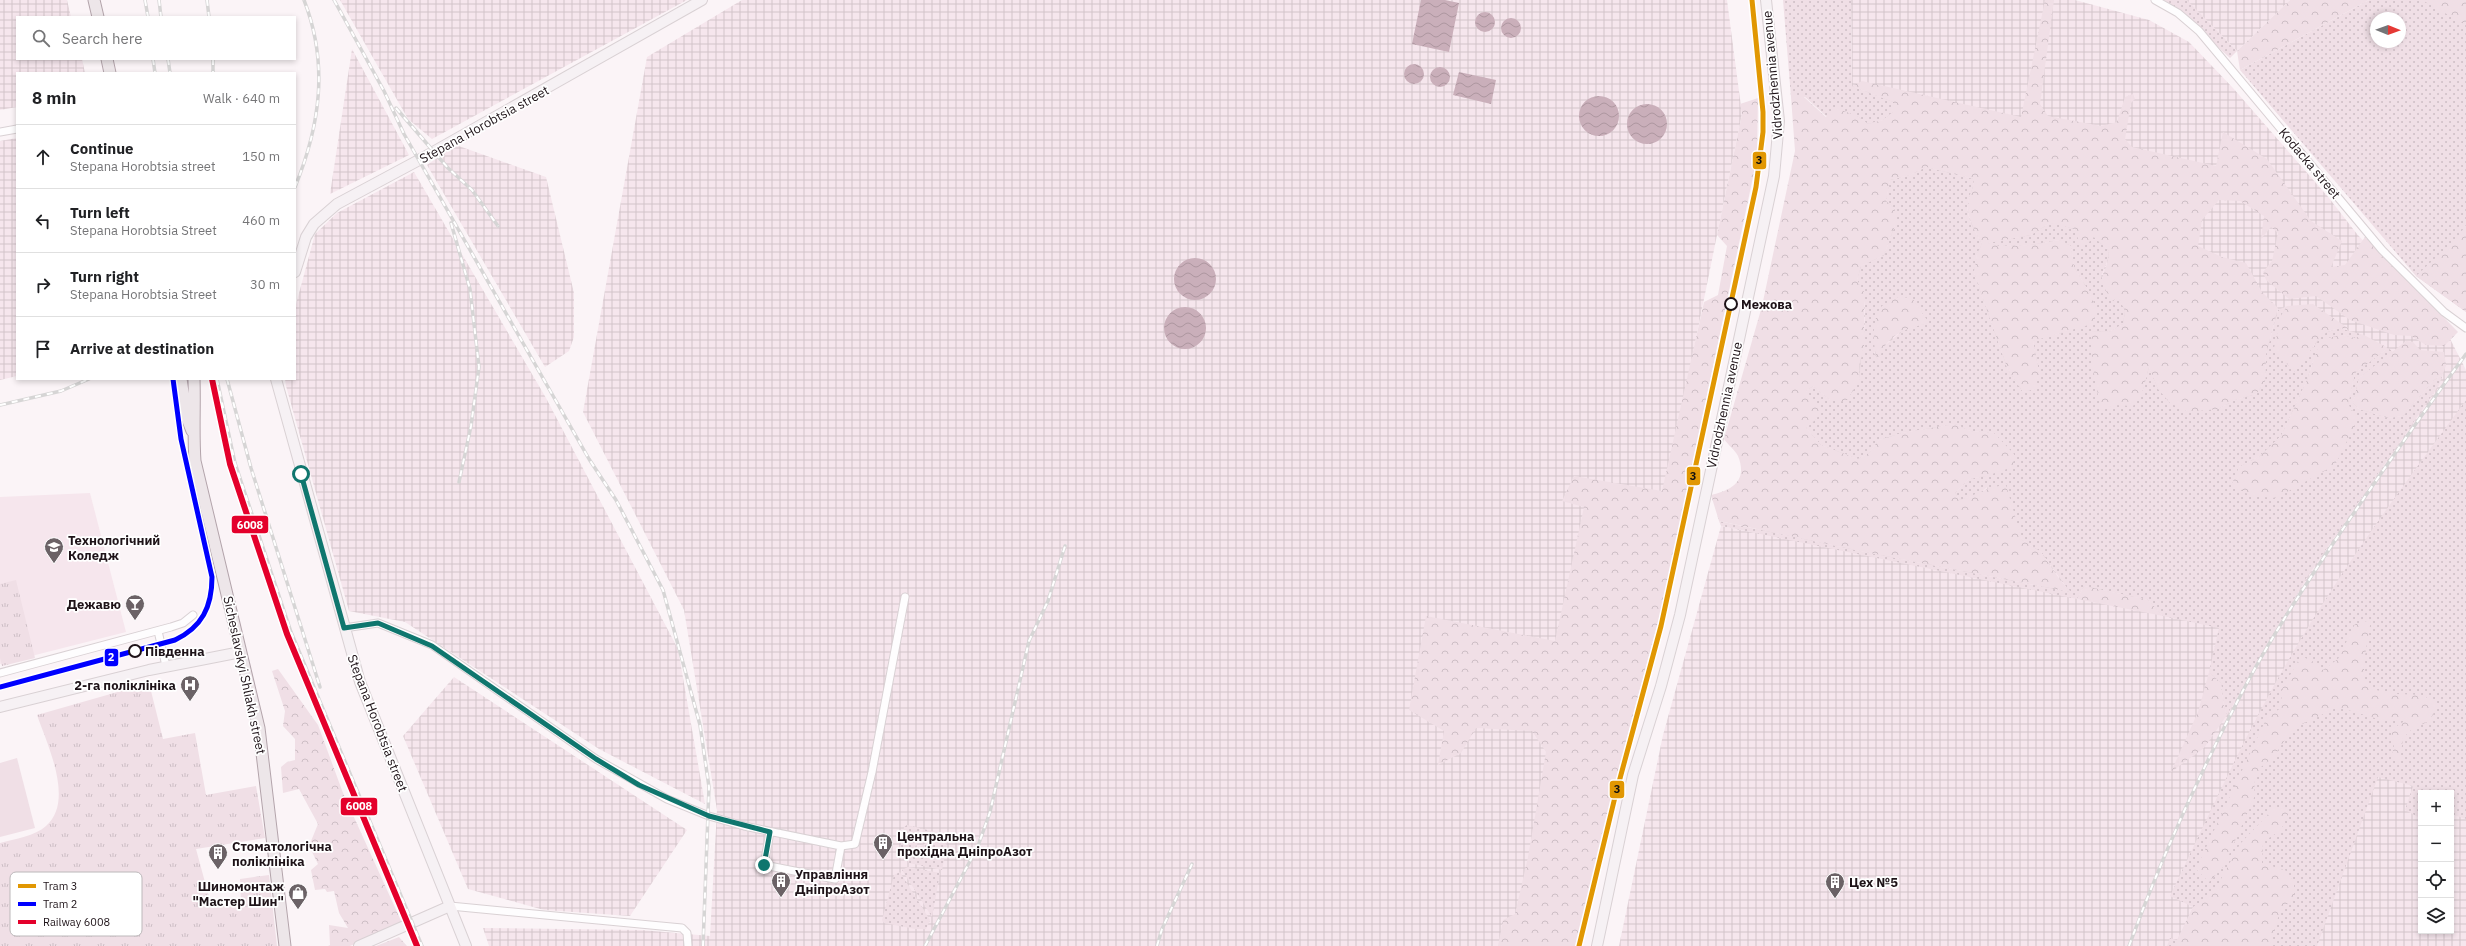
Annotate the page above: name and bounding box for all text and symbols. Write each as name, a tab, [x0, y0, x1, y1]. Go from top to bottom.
street label: Vidrodzhennia avenue	[1758, 10, 1787, 140]
north arrow	[2370, 12, 2406, 48]
search box	[16, 16, 296, 60]
icon: search	[30, 27, 52, 49]
text: Search here	[62, 29, 142, 48]
street label: Stepana Horobtsia street	[416, 82, 552, 167]
text: 8 min	[32, 87, 76, 109]
text: Walk · 640 m	[203, 90, 280, 107]
street label: Kodacka street	[2275, 124, 2344, 202]
text: Continue	[70, 139, 134, 158]
icon: ahead	[32, 146, 54, 168]
text: 150 m	[242, 148, 280, 165]
line badge: 3	[1752, 151, 1767, 170]
text: 3	[1756, 153, 1762, 167]
text: Stepana Horobtsia street	[70, 158, 216, 175]
text: Turn left	[70, 203, 130, 222]
icon: left	[32, 210, 54, 232]
text: 460 m	[242, 212, 280, 229]
text: Stepana Horobtsia Street	[70, 222, 217, 239]
text: Turn right	[70, 267, 139, 286]
icon: right	[32, 274, 54, 296]
text: 30 m	[250, 276, 280, 293]
text: Stepana Horobtsia Street	[70, 286, 217, 303]
place label: Межова	[1741, 296, 1792, 313]
marker: Межова	[1724, 297, 1738, 311]
icon: arrive	[32, 338, 54, 360]
text: Arrive at destination	[70, 339, 214, 358]
street label: Vidrodzhennia avenue	[1703, 340, 1746, 470]
route start	[292, 465, 310, 483]
line badge: 3	[1686, 466, 1701, 486]
text: 3	[1690, 469, 1696, 483]
line badge: 6008	[231, 515, 269, 534]
text: 6008	[237, 518, 264, 532]
place label: Технологічний Коледж	[68, 532, 160, 564]
school or university icon: Технологічний Коледж	[43, 536, 65, 564]
bar icon: Дежавю	[124, 593, 146, 621]
street label: Sicheslavskyi Shliakh street	[219, 594, 270, 756]
place label: Дежавю	[67, 596, 121, 613]
place label: Південна	[145, 643, 205, 660]
marker: Південна	[128, 644, 142, 658]
line badge: 2	[104, 648, 119, 667]
text: 2	[108, 650, 115, 664]
street label: Stepana Horobtsia street	[344, 652, 412, 794]
hospital icon: 2-га поліклініка	[179, 674, 201, 702]
place label: 2-га поліклініка	[74, 677, 176, 694]
line badge: 3	[1609, 780, 1625, 799]
text: 3	[1614, 782, 1620, 796]
map controls	[2418, 790, 2454, 934]
button: +	[2418, 790, 2454, 826]
line badge: 6008	[340, 797, 378, 816]
text: 6008	[346, 799, 373, 813]
button: −	[2418, 826, 2454, 862]
place label: Центральна прохідна ДніпроАзот	[897, 828, 1033, 860]
building icon: Центральна прохідна ДніпроАзот	[872, 832, 894, 860]
place label: Стоматологічна поліклініка	[232, 838, 332, 870]
building icon: Стоматологічна поліклініка	[207, 842, 229, 870]
route end	[755, 856, 773, 874]
button: locate	[2418, 862, 2454, 898]
place label: Управління ДніпроАзот	[795, 866, 870, 898]
building icon: Управління ДніпроАзот	[770, 870, 792, 898]
building icon: Цех №5	[1824, 871, 1846, 899]
legend	[10, 872, 142, 936]
place label: Цех №5	[1849, 874, 1898, 891]
place label: Шиномонтаж "Мастер Шин"	[192, 878, 284, 910]
text: Tram 3	[43, 879, 77, 893]
shop icon: Шиномонтаж "Мастер Шин"	[287, 882, 309, 910]
text: Tram 2	[43, 897, 77, 911]
button: layers	[2418, 898, 2454, 934]
text: Railway 6008	[43, 915, 110, 929]

